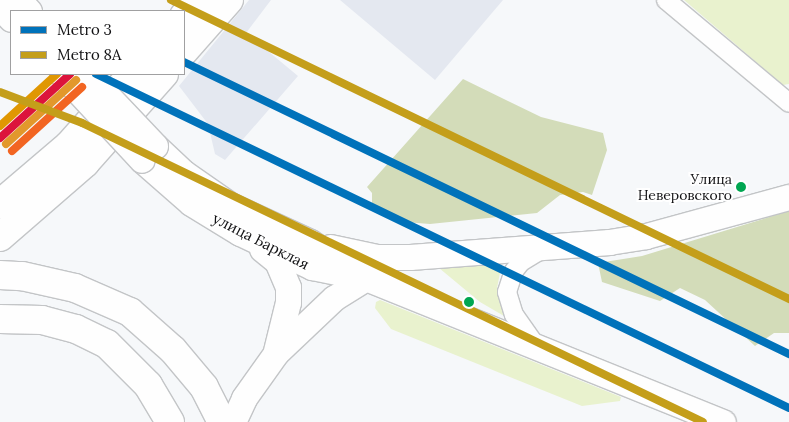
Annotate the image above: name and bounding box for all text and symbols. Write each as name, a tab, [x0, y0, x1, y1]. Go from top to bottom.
legend	[10, 10, 185, 75]
text: Metro 3	[57, 20, 112, 39]
text: Metro 8А	[57, 45, 121, 64]
place label: Улица Неверовского	[638, 171, 732, 203]
marker: Улица Неверовского	[736, 182, 746, 192]
street label: улица Барклая	[210, 209, 312, 273]
unlabelled marker	[464, 297, 474, 307]

